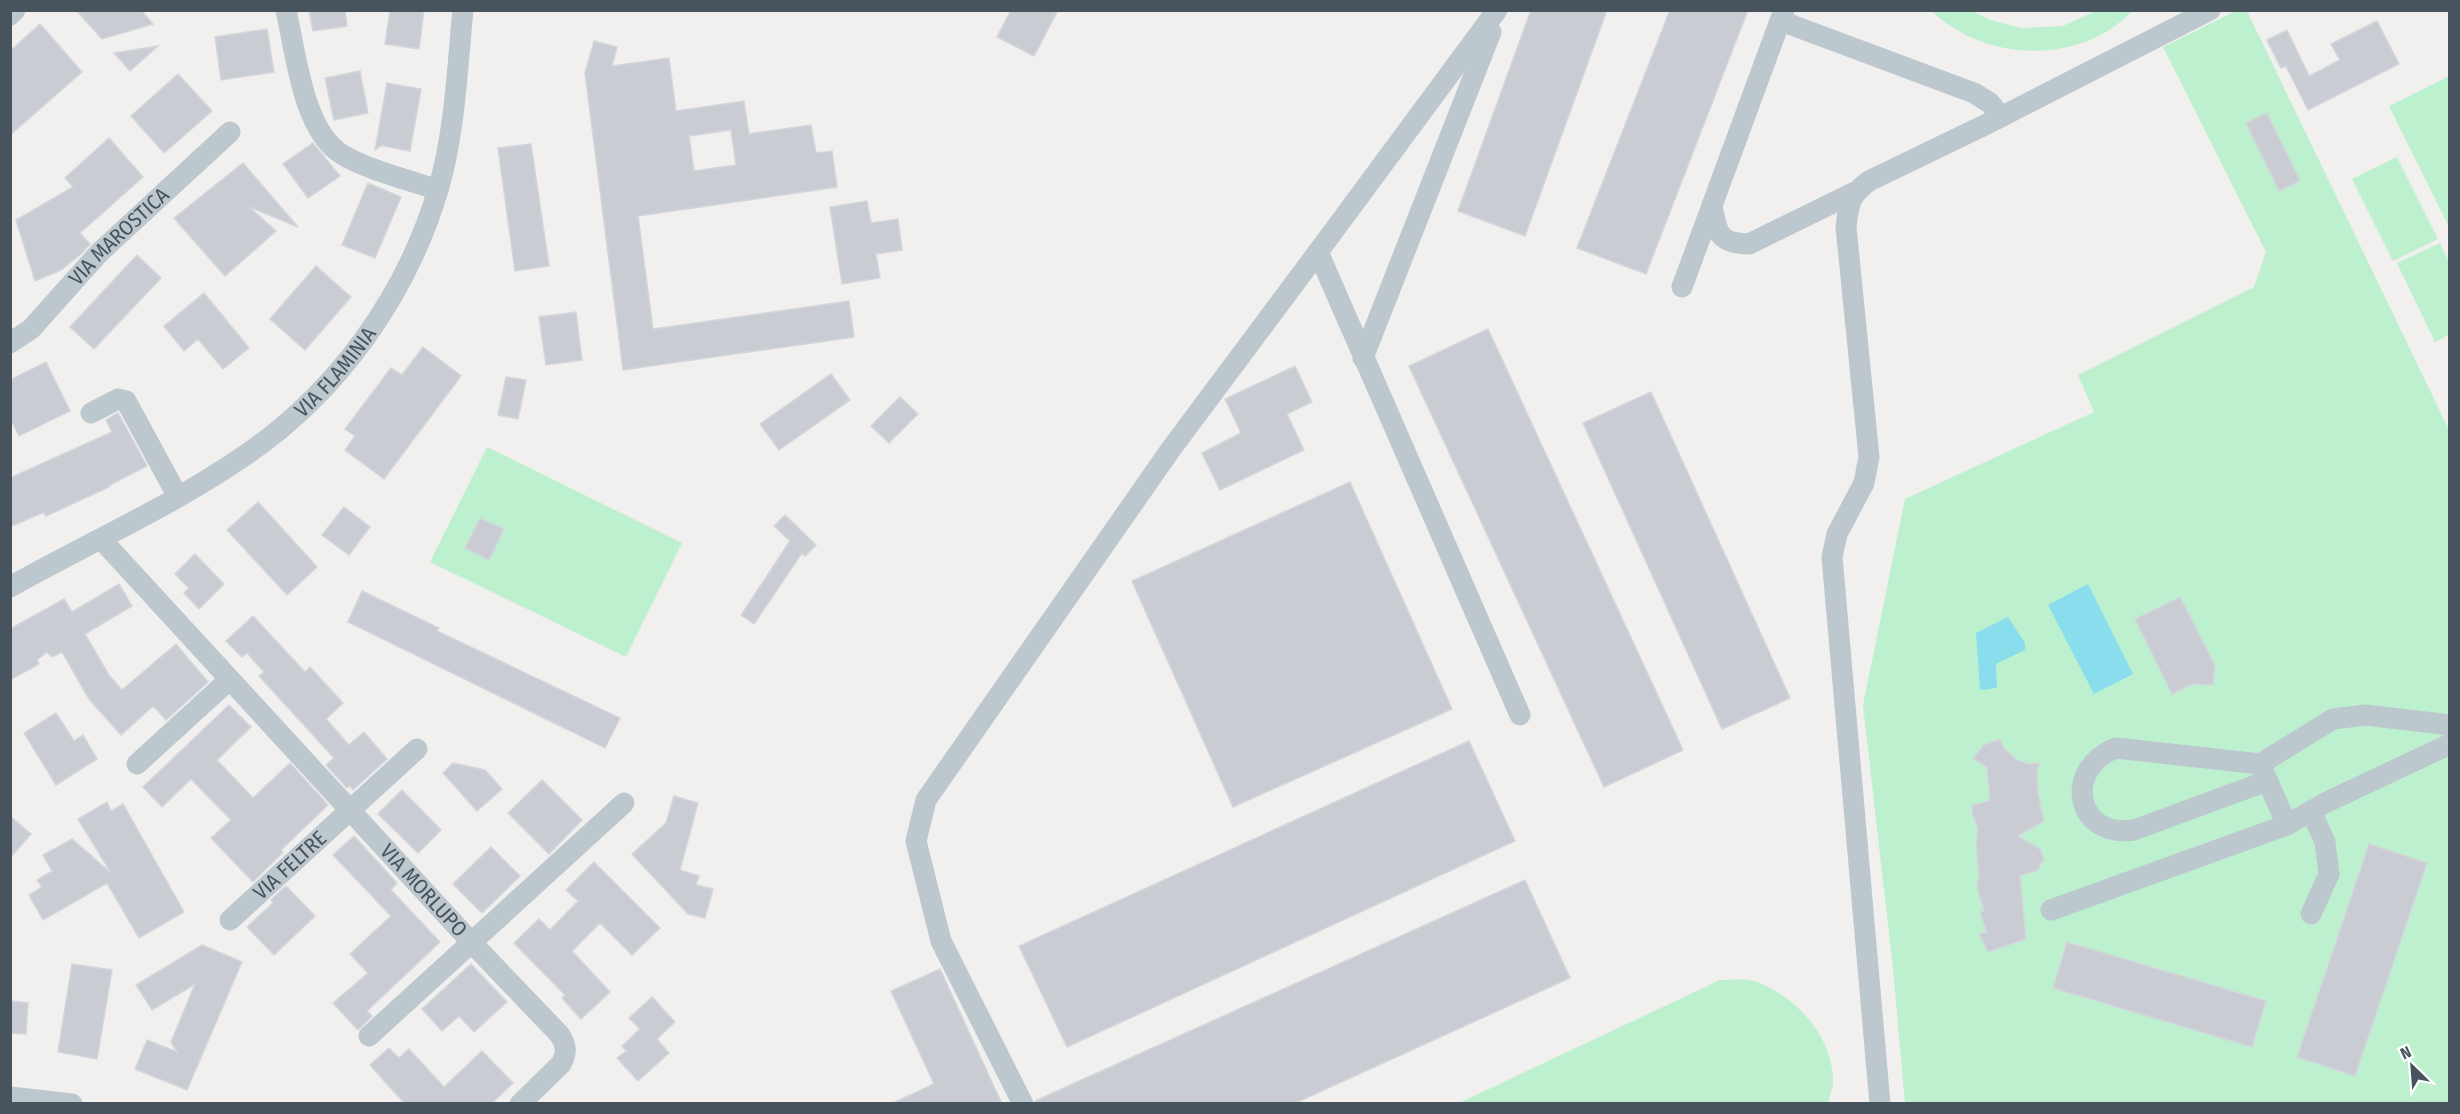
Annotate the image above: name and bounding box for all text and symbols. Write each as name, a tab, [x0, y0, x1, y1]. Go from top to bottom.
street label: VIA MAROSTICA	[63, 182, 174, 291]
street label: VIA FLAMINIA	[289, 322, 382, 423]
street label: VIA FELTRE	[248, 825, 332, 905]
street label: VIA MORLUPO	[374, 838, 473, 942]
north arrow	[2382, 1036, 2442, 1096]
text: N	[2398, 1042, 2414, 1063]

